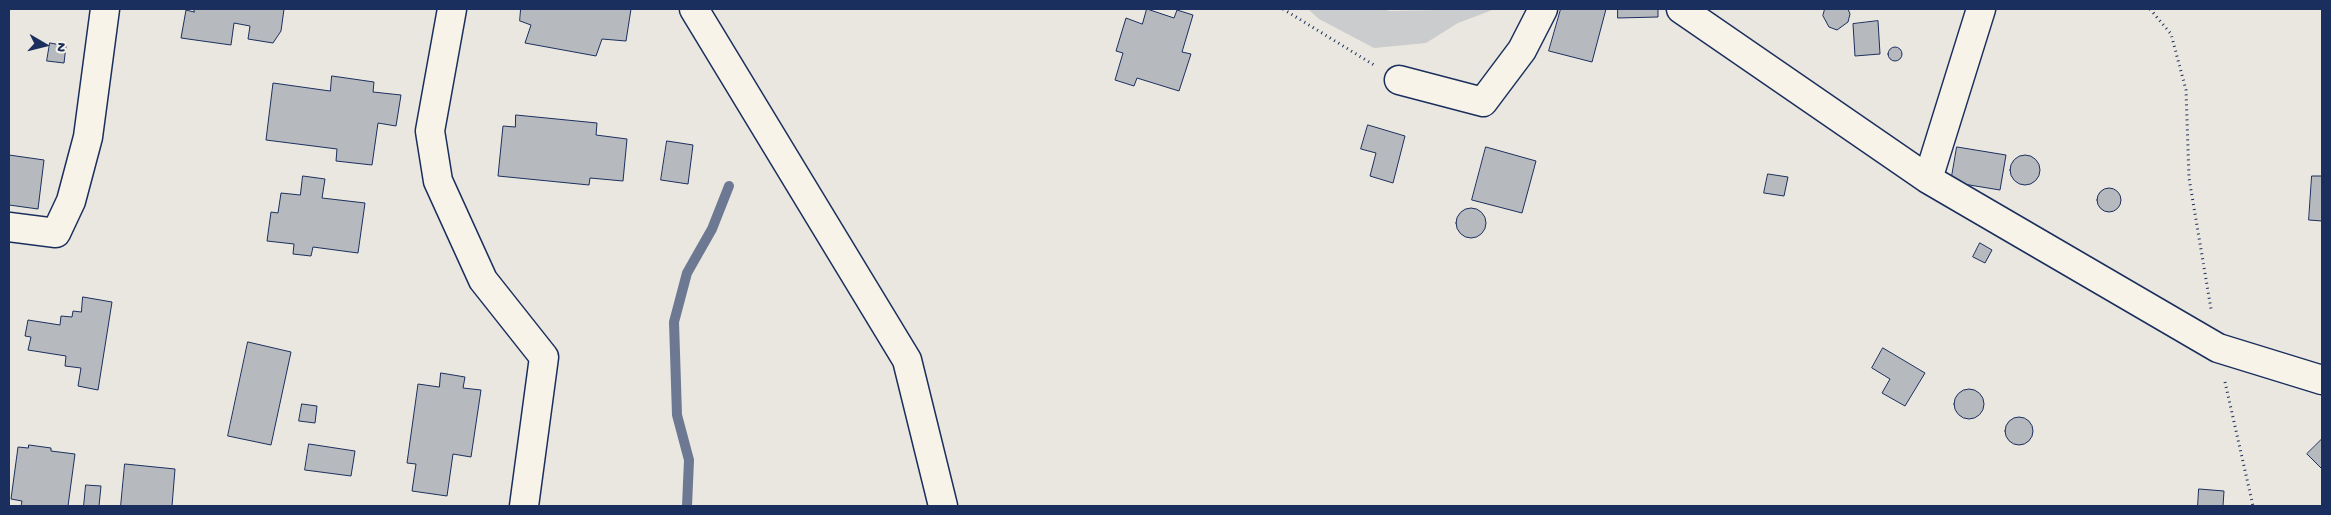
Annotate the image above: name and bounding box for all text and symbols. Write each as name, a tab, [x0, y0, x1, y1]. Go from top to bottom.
north arrow	[20, 20, 70, 70]
text: N	[51, 41, 69, 53]

